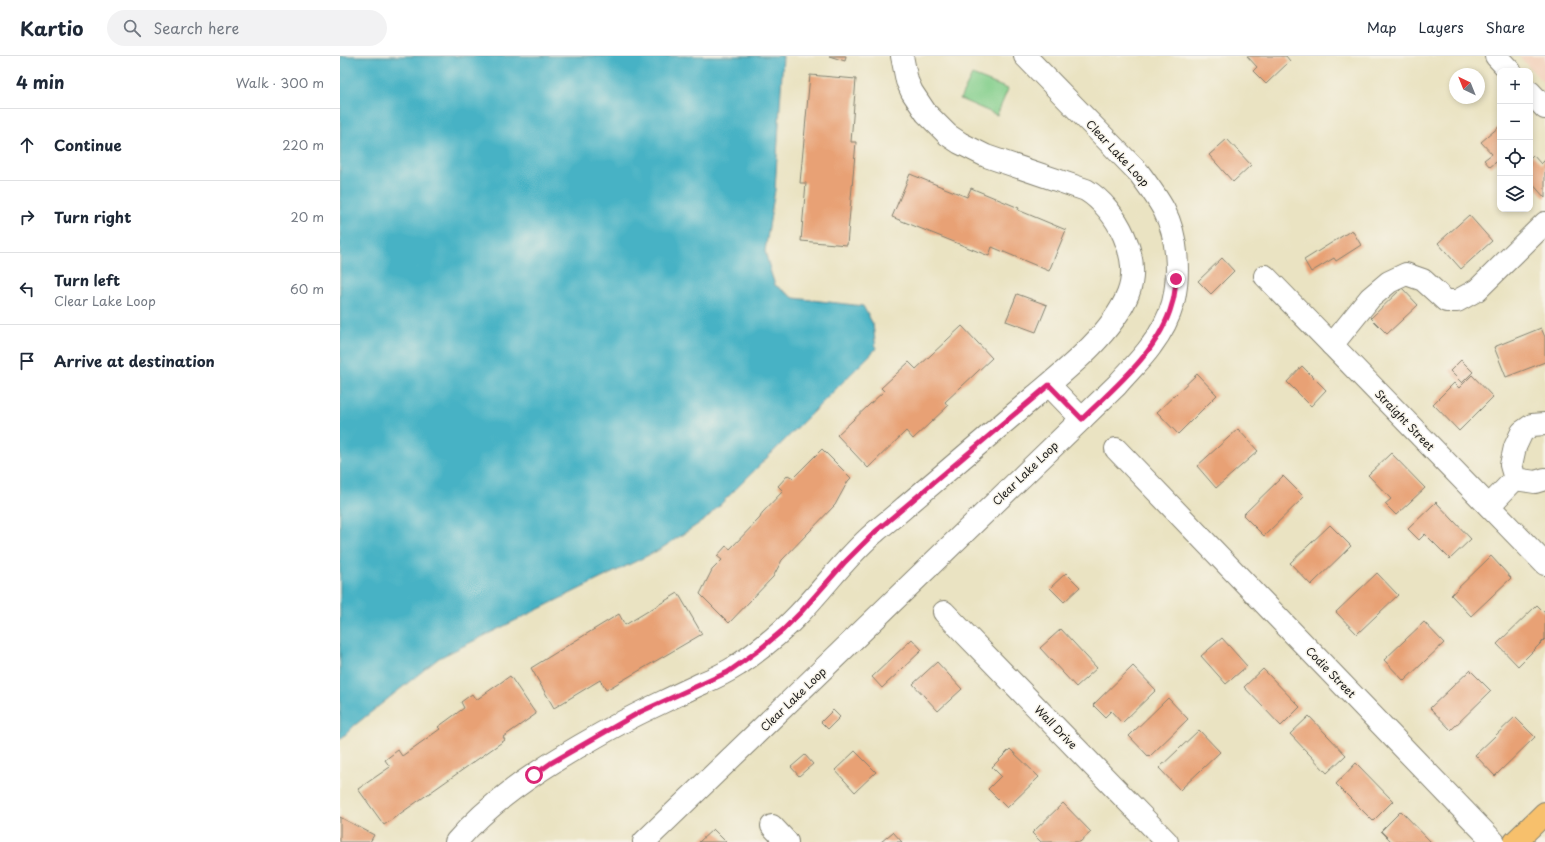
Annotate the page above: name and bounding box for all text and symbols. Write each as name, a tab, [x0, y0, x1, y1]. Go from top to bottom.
search box	[107, 10, 387, 46]
text: Kartio	[20, 14, 83, 42]
text: Search here	[153, 16, 239, 39]
icon: search	[121, 17, 143, 39]
text: Map	[1367, 17, 1397, 38]
text: Layers	[1419, 17, 1464, 38]
text: Share	[1486, 17, 1525, 38]
north arrow	[1449, 68, 1485, 104]
map controls	[1497, 68, 1533, 212]
button: +	[1497, 68, 1533, 104]
text: 4 min	[16, 69, 64, 95]
text: Walk · 300 m	[236, 73, 324, 92]
button: −	[1497, 104, 1533, 140]
street label: Clear Lake Loop	[1082, 116, 1154, 191]
text: Continue	[54, 133, 122, 156]
icon: ahead	[16, 134, 38, 156]
text: 220 m	[282, 135, 324, 154]
button: locate	[1497, 140, 1533, 176]
button: layers	[1497, 176, 1533, 212]
text: Turn right	[54, 205, 131, 228]
icon: right	[16, 206, 38, 228]
text: 20 m	[290, 207, 324, 226]
text: Turn left	[54, 268, 120, 291]
route end	[1167, 270, 1185, 288]
icon: left	[16, 278, 38, 300]
text: 60 m	[290, 279, 324, 298]
text: Clear Lake Loop	[54, 291, 156, 310]
text: Arrive at destination	[54, 349, 215, 372]
icon: arrive	[16, 350, 38, 372]
street label: Straight Street	[1371, 385, 1439, 455]
street label: Clear Lake Loop	[988, 437, 1062, 509]
street label: Codie Street	[1302, 643, 1360, 702]
street label: Clear Lake Loop	[756, 663, 830, 735]
street label: Wall Drive	[1031, 701, 1081, 753]
route start	[525, 766, 543, 784]

